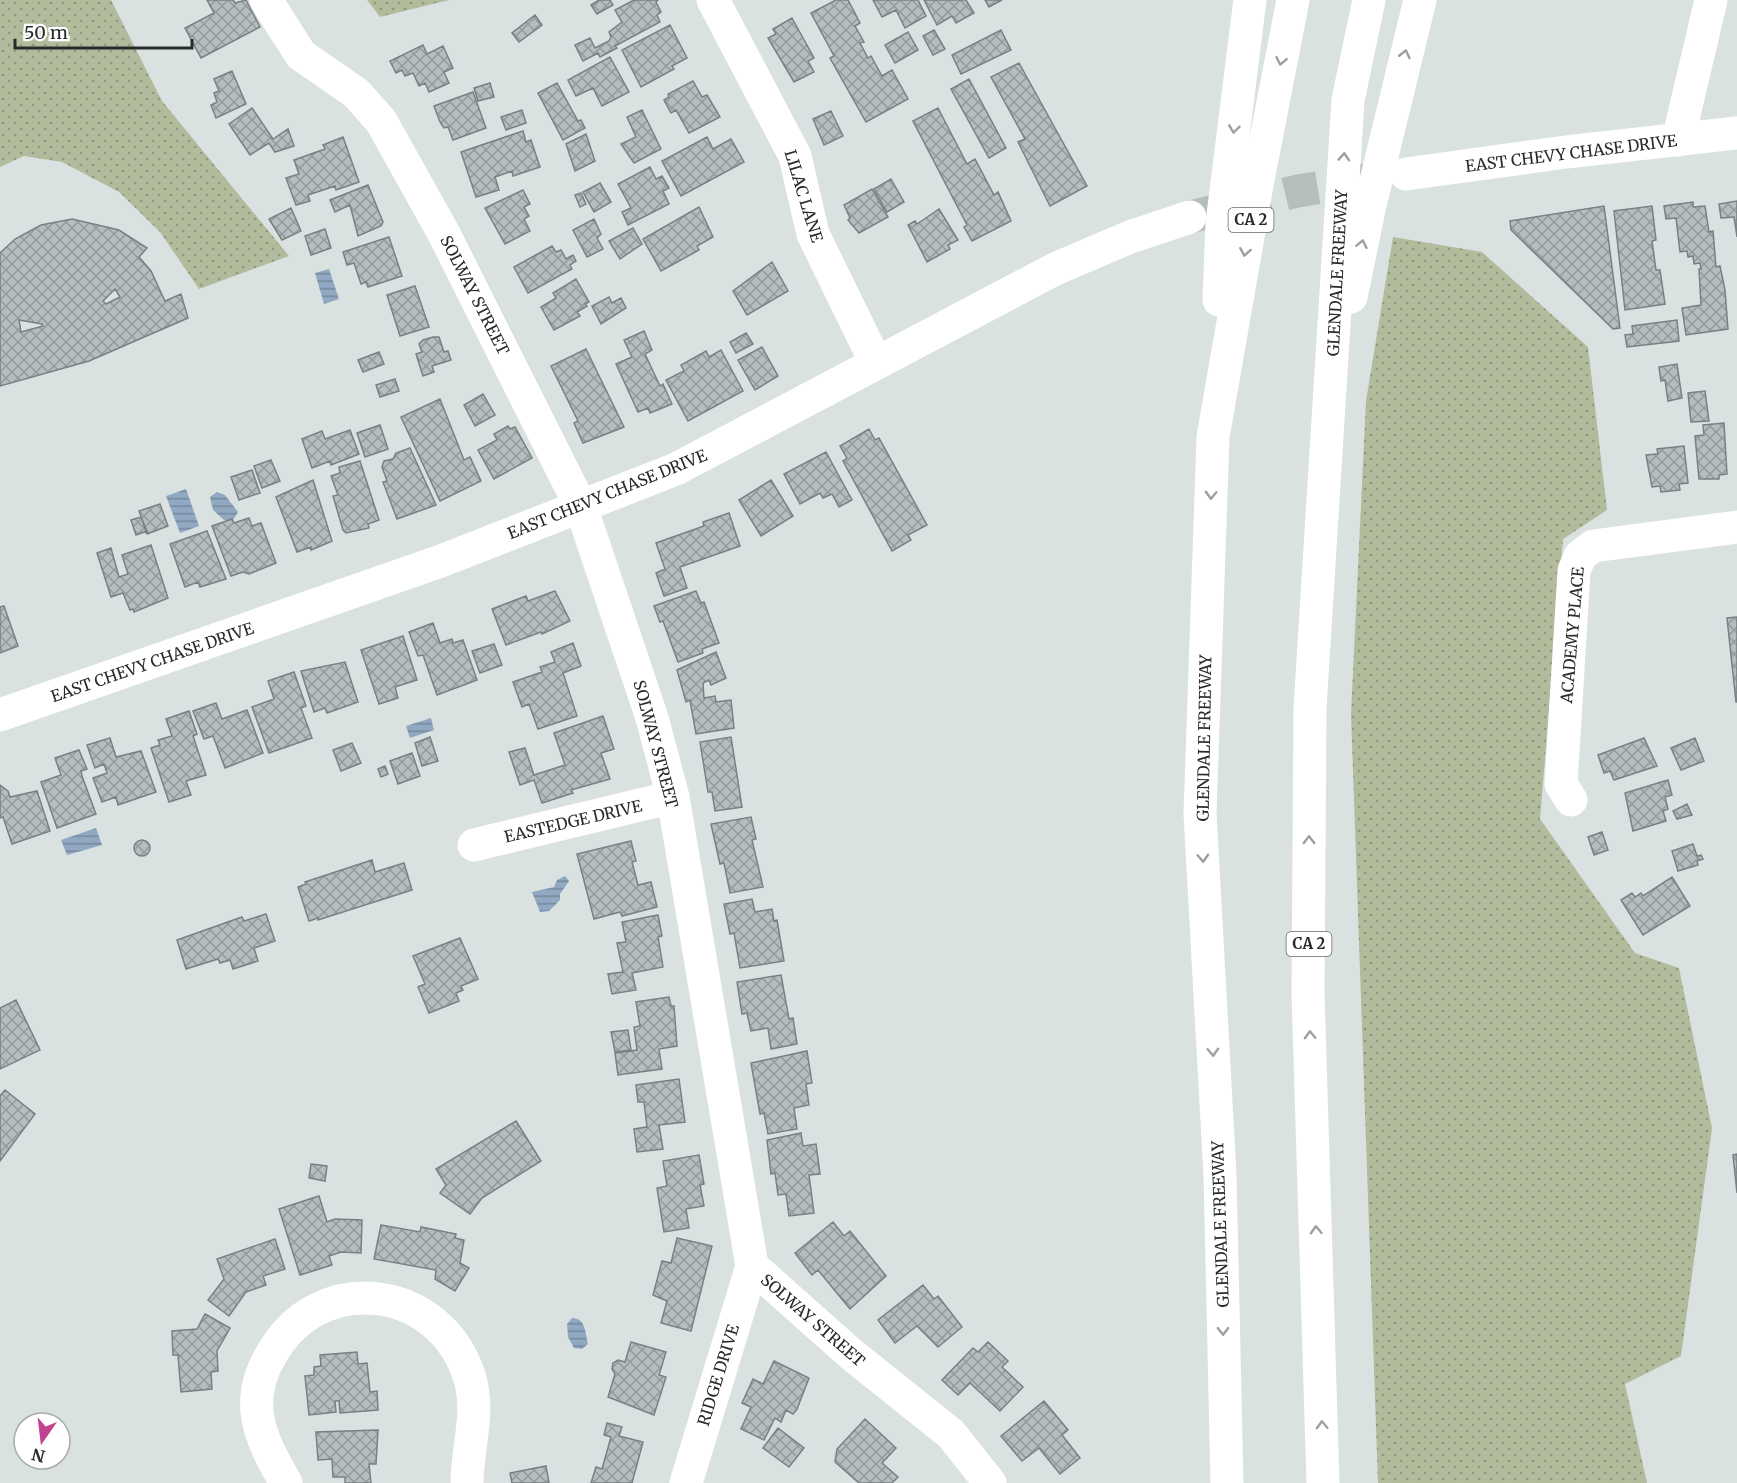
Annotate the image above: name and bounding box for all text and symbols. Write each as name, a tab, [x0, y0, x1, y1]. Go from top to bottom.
scale bar	[15, 12, 192, 50]
text: 50 m	[24, 21, 68, 44]
one-way arrow	[1398, 49, 1411, 59]
one-way arrow	[1275, 55, 1288, 65]
one-way arrow	[1228, 125, 1240, 134]
street label: EAST CHEVY CHASE DRIVE	[1464, 130, 1679, 176]
street label: LILAC LANE	[780, 147, 828, 245]
one-way arrow	[1337, 153, 1350, 162]
street label: GLENDALE FREEWAY	[1323, 188, 1351, 357]
road number: CA 2	[1228, 208, 1274, 232]
street label: SOLWAY STREET	[436, 232, 514, 358]
one-way arrow	[1355, 240, 1368, 250]
one-way arrow	[1239, 247, 1252, 257]
street label: EAST CHEVY CHASE DRIVE	[504, 444, 710, 543]
one-way arrow	[1204, 490, 1217, 499]
street label: ACADEMY PLACE	[1556, 565, 1588, 705]
street label: EAST CHEVY CHASE DRIVE	[48, 618, 257, 706]
street label: GLENDALE FREEWAY	[1193, 654, 1215, 822]
street label: SOLWAY STREET	[629, 678, 683, 810]
street label: EASTEDGE DRIVE	[502, 795, 645, 847]
one-way arrow	[1303, 835, 1315, 844]
one-way arrow	[1196, 853, 1209, 862]
road number: CA 2	[1286, 932, 1332, 956]
one-way arrow	[1303, 1030, 1316, 1039]
one-way arrow	[1206, 1048, 1219, 1057]
street label: GLENDALE FREEWAY	[1207, 1140, 1233, 1308]
one-way arrow	[1310, 1225, 1322, 1234]
street label: SOLWAY STREET	[757, 1269, 869, 1371]
street label: RIDGE DRIVE	[693, 1321, 743, 1428]
one-way arrow	[1217, 1327, 1229, 1336]
north arrow	[12, 1411, 72, 1471]
one-way arrow	[1315, 1420, 1328, 1429]
text: N	[29, 1444, 47, 1467]

